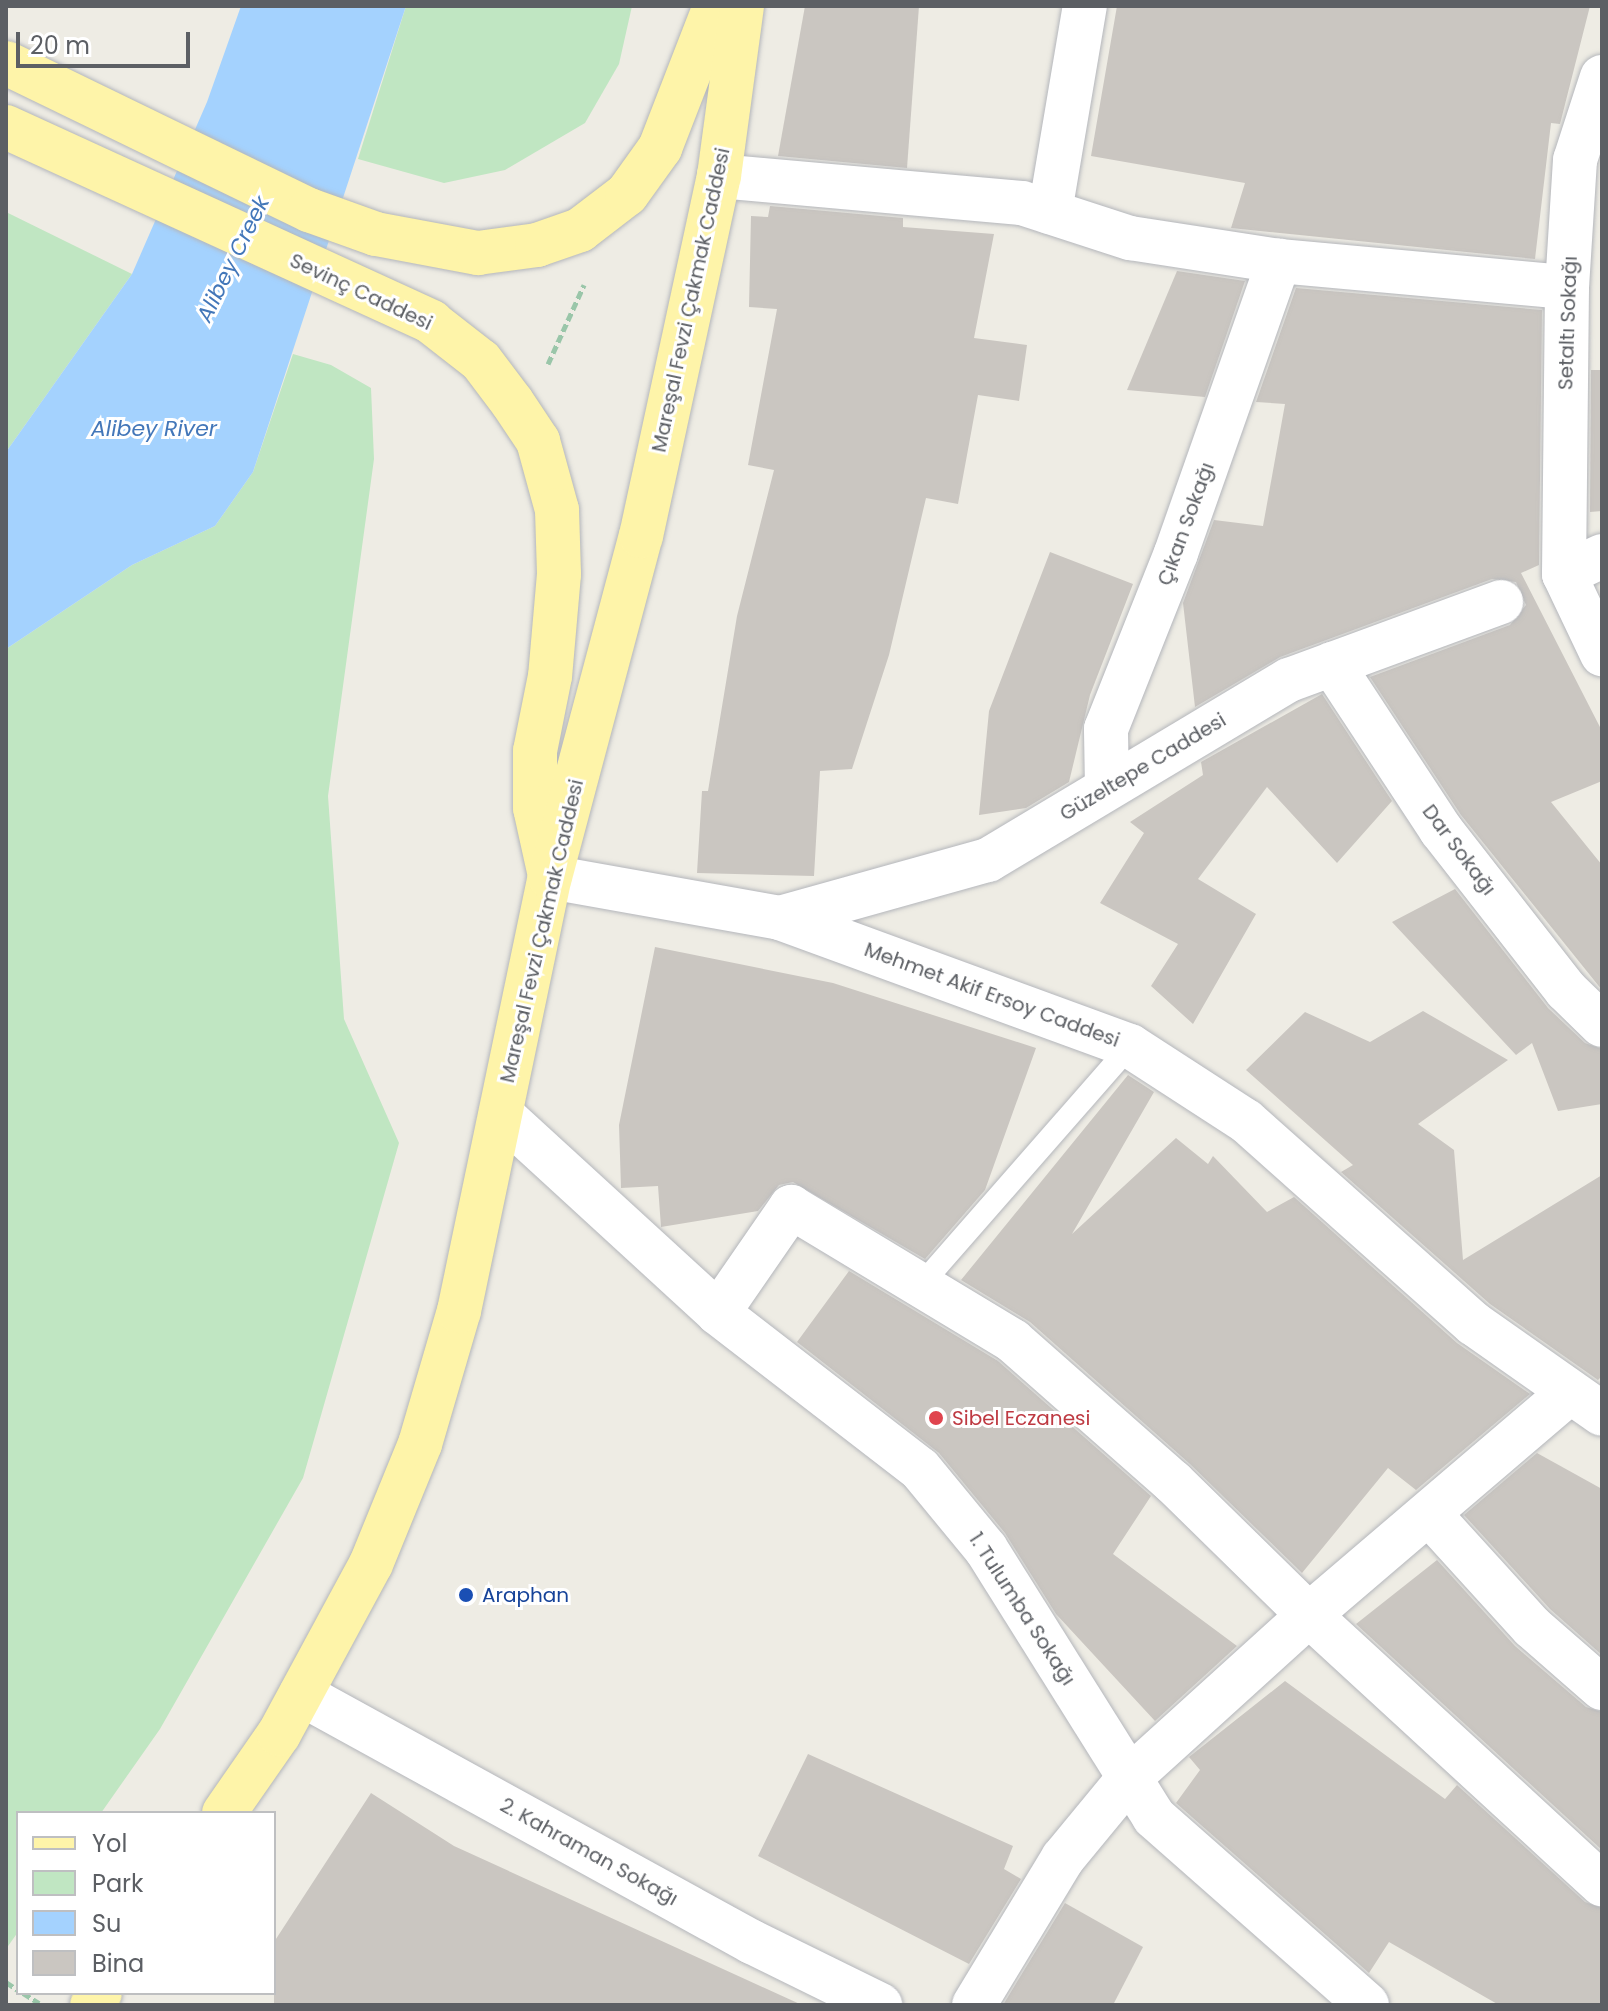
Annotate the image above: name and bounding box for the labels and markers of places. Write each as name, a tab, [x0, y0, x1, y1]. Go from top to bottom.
place label: Sibel Eczanesi	[952, 1406, 1090, 1430]
marker: Sibel Eczanesi	[927, 1409, 945, 1427]
place label: Araphan	[482, 1583, 569, 1607]
marker: Araphan	[457, 1586, 475, 1604]

